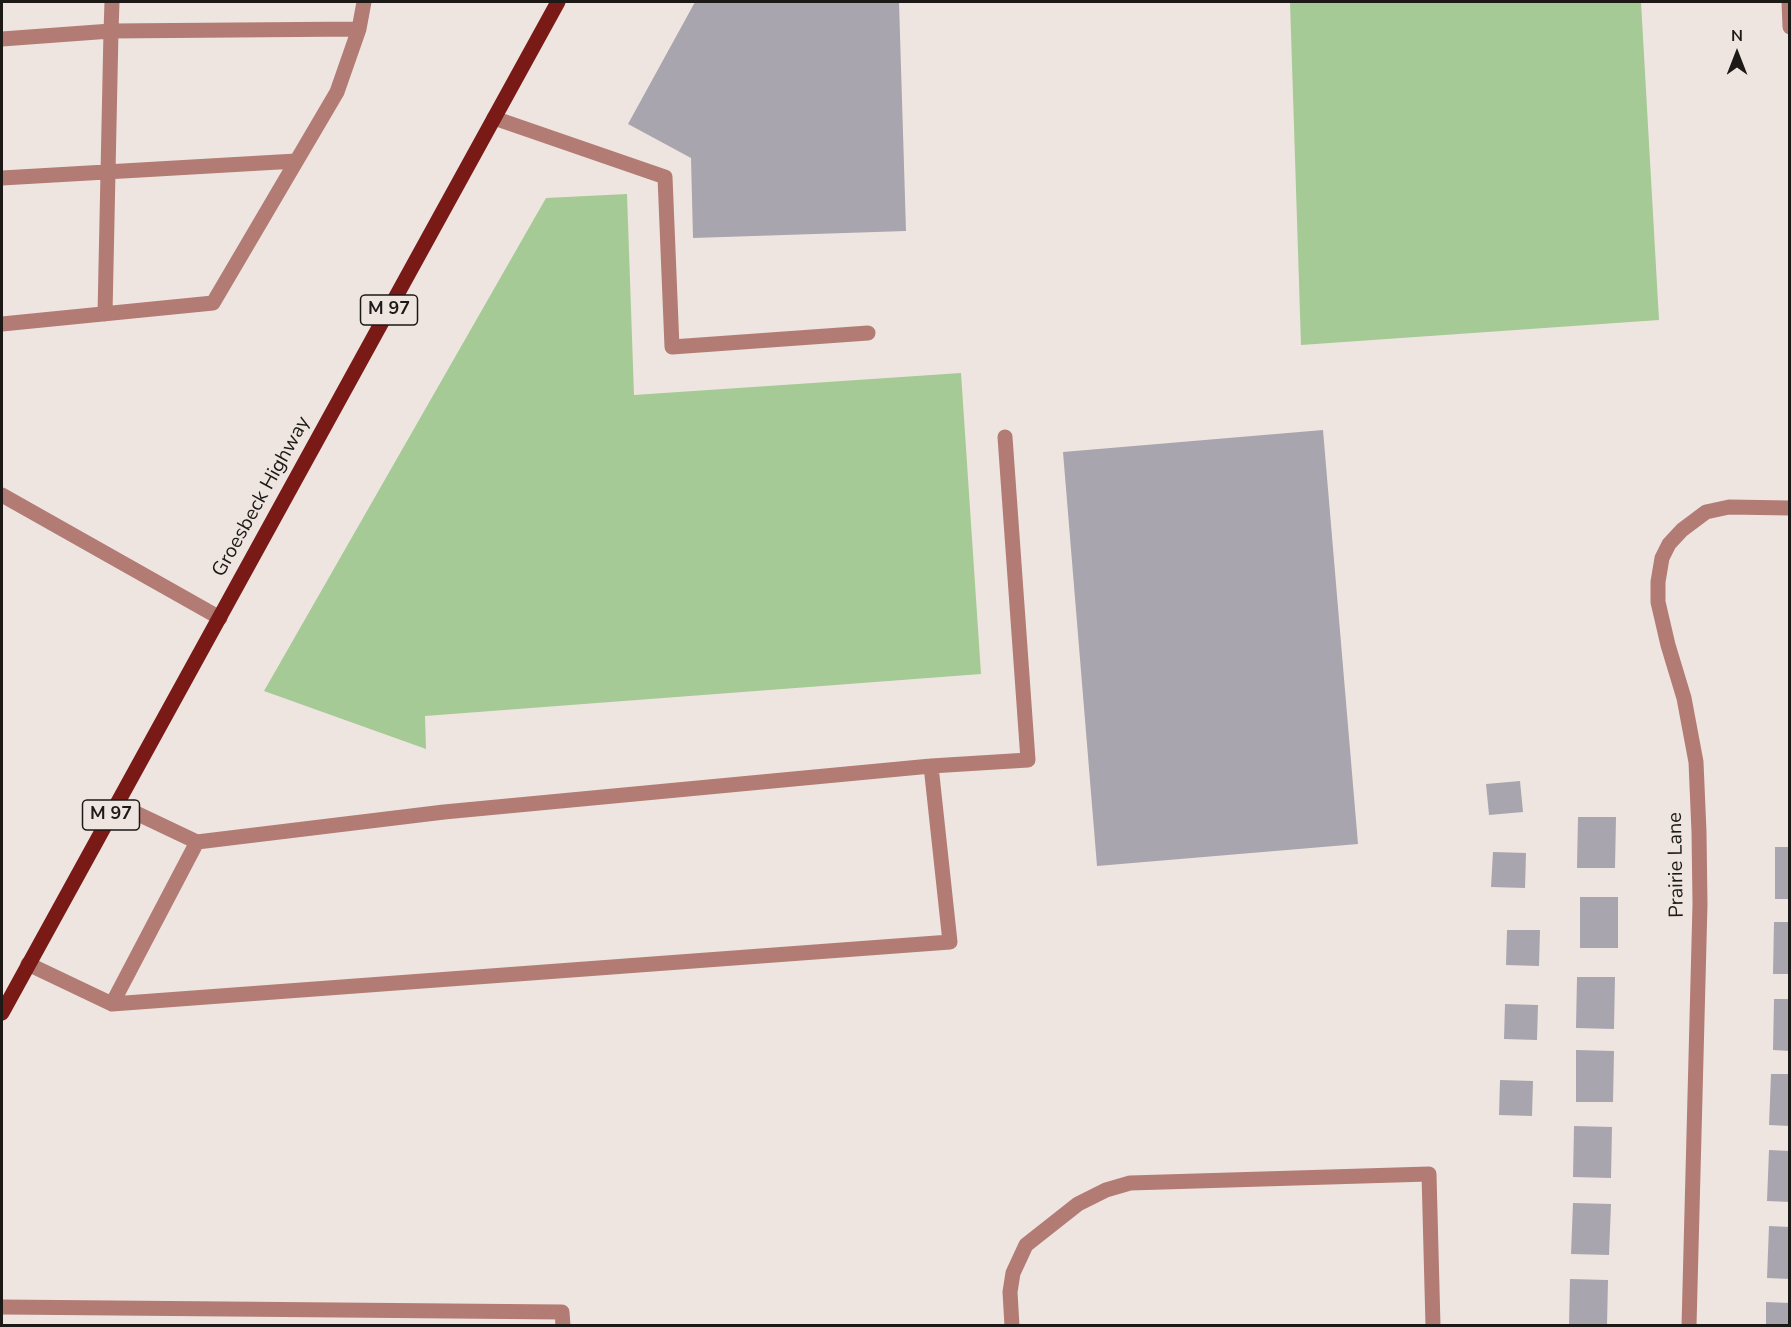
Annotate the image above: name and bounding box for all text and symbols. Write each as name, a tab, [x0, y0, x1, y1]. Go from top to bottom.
north arrow	[1707, 24, 1767, 84]
text: N	[1731, 25, 1743, 47]
road number: M 97	[360, 295, 418, 325]
street label: Groesbeck Highway	[208, 413, 316, 581]
road number: M 97	[82, 800, 140, 830]
street label: Prairie Lane	[1664, 812, 1690, 918]

